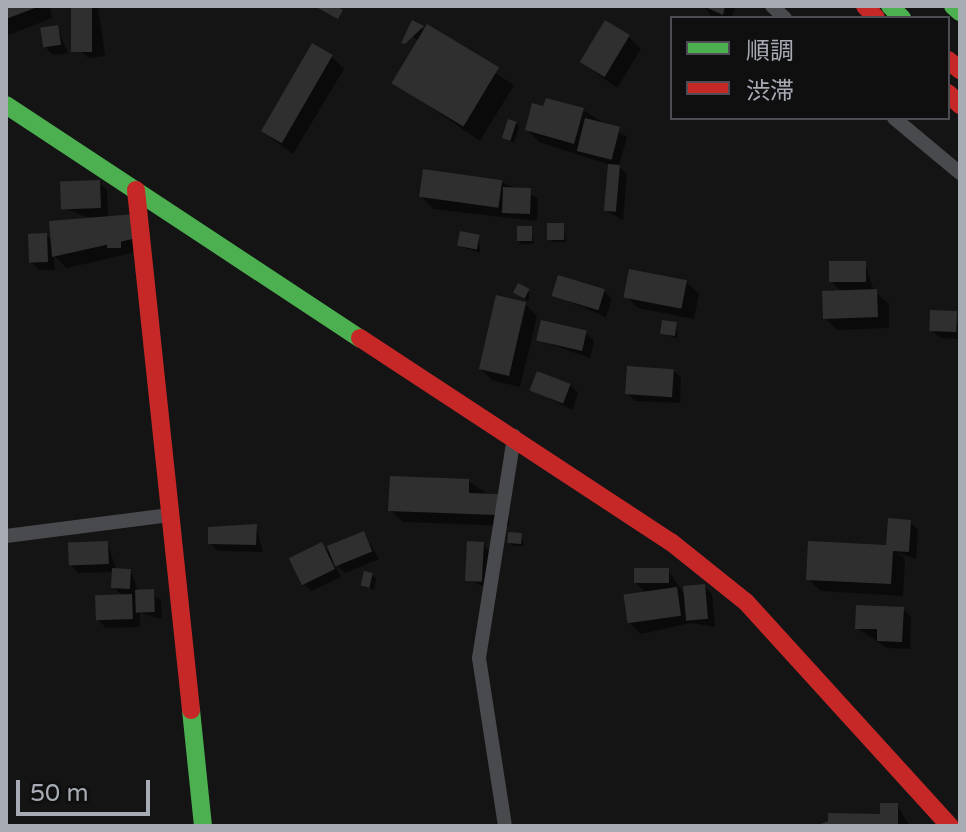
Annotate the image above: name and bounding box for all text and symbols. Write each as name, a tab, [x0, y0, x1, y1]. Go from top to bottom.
legend	[670, 16, 950, 120]
text: 順調	[746, 37, 794, 66]
text: 渋滞	[746, 77, 794, 106]
scale bar	[20, 764, 154, 814]
text: 50 m	[30, 779, 88, 808]

